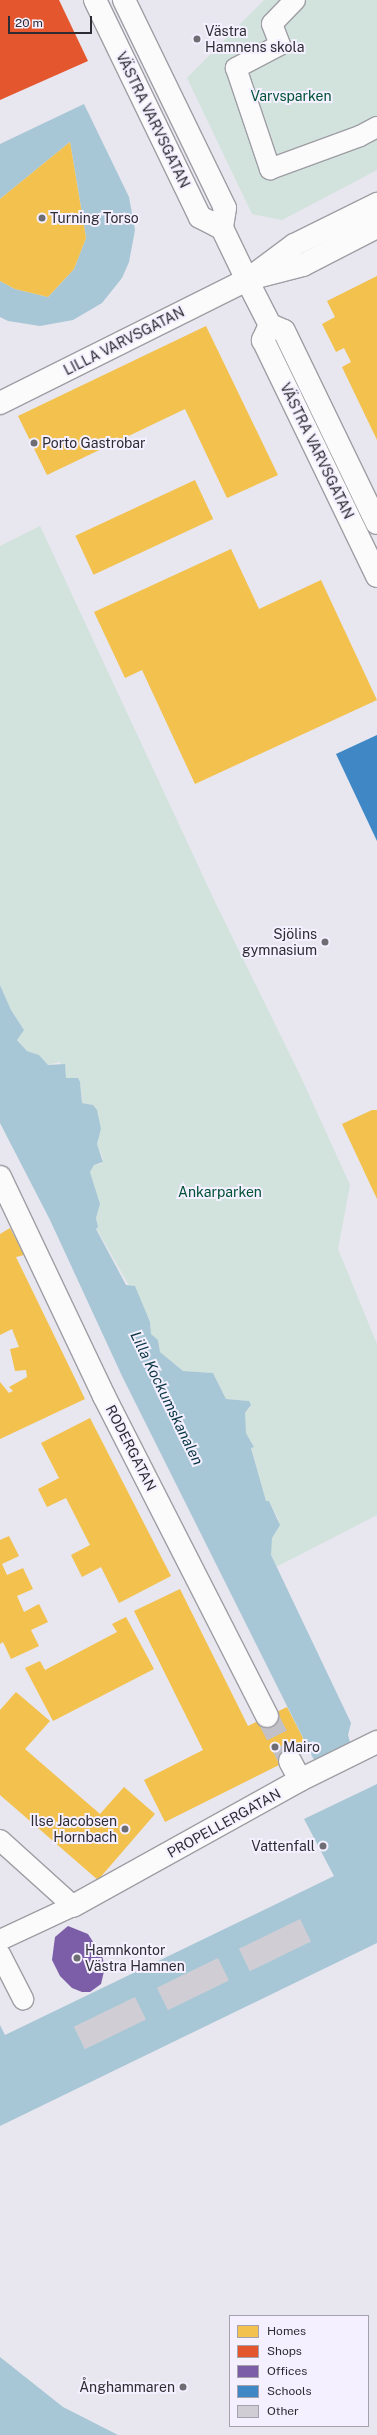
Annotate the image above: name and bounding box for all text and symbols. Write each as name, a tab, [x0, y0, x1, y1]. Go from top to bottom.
scale bar	[10, 8, 94, 34]
text: 20 m	[15, 16, 43, 30]
place label: Västra Hamnens skola	[205, 23, 304, 56]
marker: Västra Hamnens skola	[192, 34, 202, 44]
street label: VÄSTRA VARVSGATAN	[113, 49, 193, 191]
park label: Varvsparken	[250, 88, 332, 104]
place label: Turning Torso	[50, 210, 139, 226]
marker: Turning Torso	[37, 213, 47, 223]
street label: LILLA VARVSGATAN	[61, 303, 187, 379]
street label: VÄSTRA VARVSGATAN	[277, 380, 357, 522]
place label: Porto Gastrobar	[42, 435, 146, 451]
marker: Porto Gastrobar	[29, 438, 39, 448]
place label: Sjölins gymnasium	[242, 926, 317, 958]
marker: Sjölins gymnasium	[320, 937, 330, 947]
park label: Ankarparken	[178, 1184, 262, 1200]
water label: Lilla Kockumskanalen	[127, 1328, 207, 1468]
street label: RODERGATAN	[102, 1402, 160, 1494]
place label: Mairo	[283, 1739, 320, 1755]
marker: Mairo	[270, 1742, 280, 1752]
street label: PROPELLERGATAN	[164, 1785, 284, 1861]
place label: Ilse Jacobsen Hornbach	[31, 1813, 117, 1846]
marker: Ilse Jacobsen Hornbach	[120, 1824, 130, 1834]
place label: Vattenfall	[251, 1838, 315, 1854]
marker: Vattenfall	[318, 1841, 328, 1851]
place label: Hamnkontor Västra Hamnen	[85, 1942, 185, 1974]
marker: Hamnkontor Västra Hamnen	[72, 1953, 82, 1963]
legend	[229, 2315, 369, 2427]
text: Homes	[267, 2324, 306, 2338]
text: Shops	[267, 2344, 302, 2358]
text: Offices	[267, 2364, 307, 2378]
place label: Ånghammaren	[79, 2379, 175, 2395]
marker: Ånghammaren	[178, 2382, 188, 2392]
text: Schools	[267, 2384, 312, 2398]
text: Other	[267, 2404, 299, 2418]

